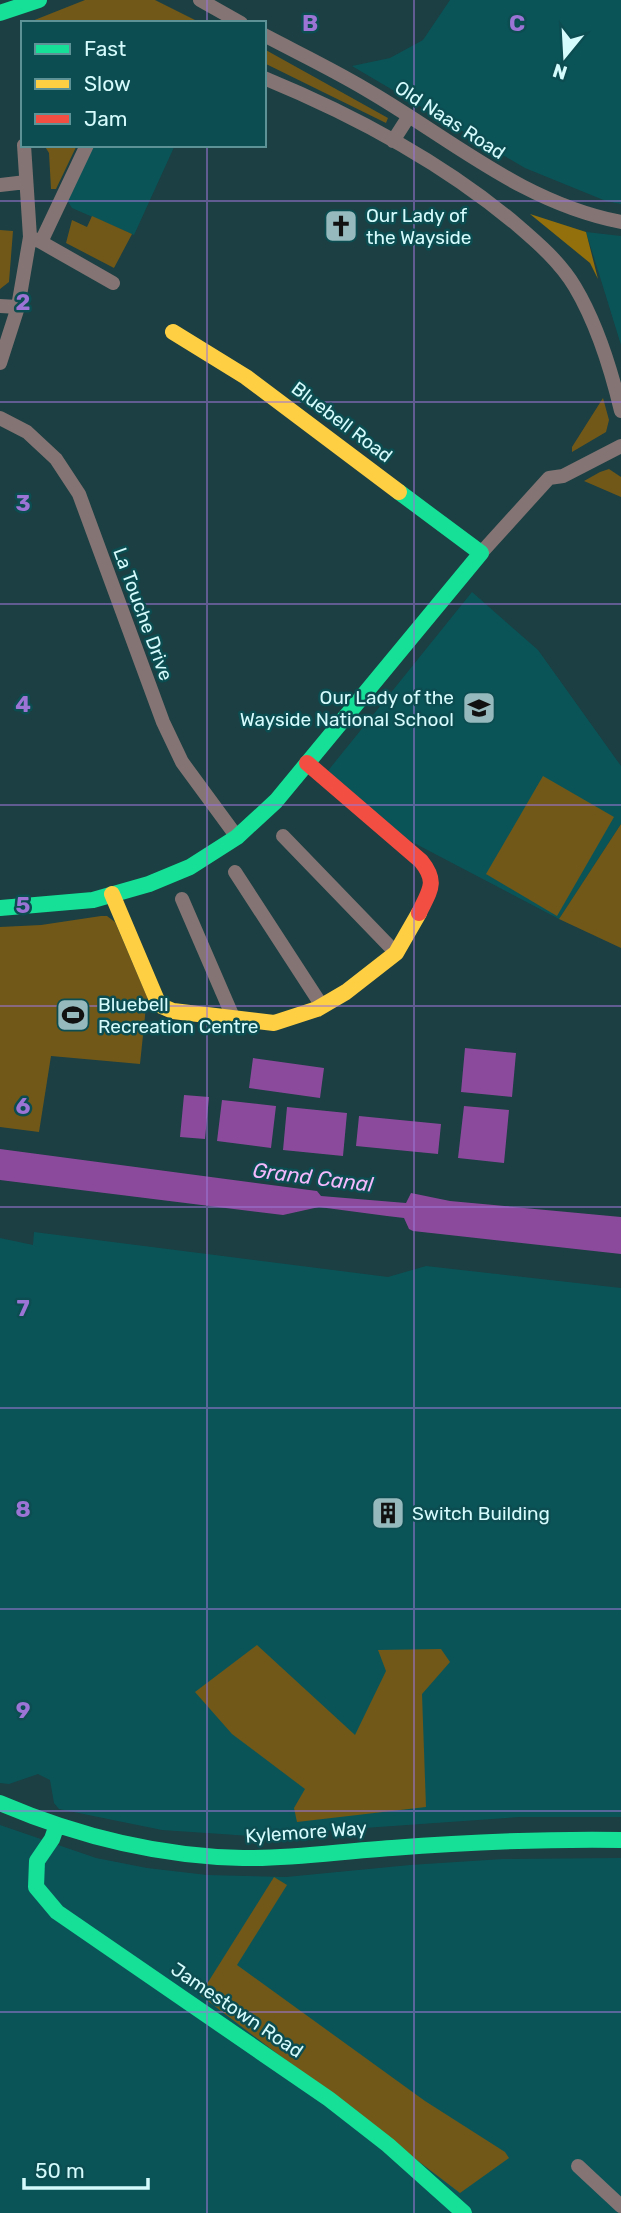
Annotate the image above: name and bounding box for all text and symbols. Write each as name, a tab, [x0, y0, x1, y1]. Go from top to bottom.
text: B	[302, 9, 318, 37]
text: C	[509, 9, 525, 37]
legend	[21, 21, 266, 147]
north arrow	[530, 21, 600, 91]
text: Fast	[84, 36, 126, 61]
text: N	[550, 59, 570, 85]
text: Slow	[84, 71, 131, 96]
street label: Old Naas Road	[390, 76, 510, 164]
text: Jam	[84, 106, 128, 131]
place label: Our Lady of the Wayside	[366, 204, 471, 249]
church icon: Our Lady of the Wayside	[322, 207, 360, 245]
text: 2	[16, 288, 30, 316]
street label: Bluebell Road	[287, 377, 397, 467]
text: 3	[15, 489, 31, 517]
street label: La Touche Drive	[108, 544, 178, 684]
place label: Our Lady of the Wayside National School	[240, 686, 454, 731]
school or university icon: Our Lady of the Wayside National School	[460, 689, 498, 727]
text: 4	[15, 690, 31, 718]
text: 5	[16, 891, 31, 919]
place label: Bluebell Recreation Centre	[98, 993, 258, 1038]
sports icon: Bluebell Recreation Centre	[54, 996, 92, 1034]
text: 6	[16, 1092, 31, 1120]
water label: Grand Canal	[251, 1157, 376, 1197]
text: 7	[16, 1294, 30, 1322]
building icon: Switch Building	[369, 1494, 407, 1532]
text: 8	[15, 1495, 31, 1523]
place label: Switch Building	[412, 1502, 550, 1525]
text: 9	[16, 1696, 30, 1724]
street label: Kylemore Way	[245, 1816, 367, 1848]
street label: Jamestown Road	[167, 1957, 307, 2063]
scale bar	[24, 2146, 149, 2190]
text: 50 m	[35, 2158, 85, 2183]

